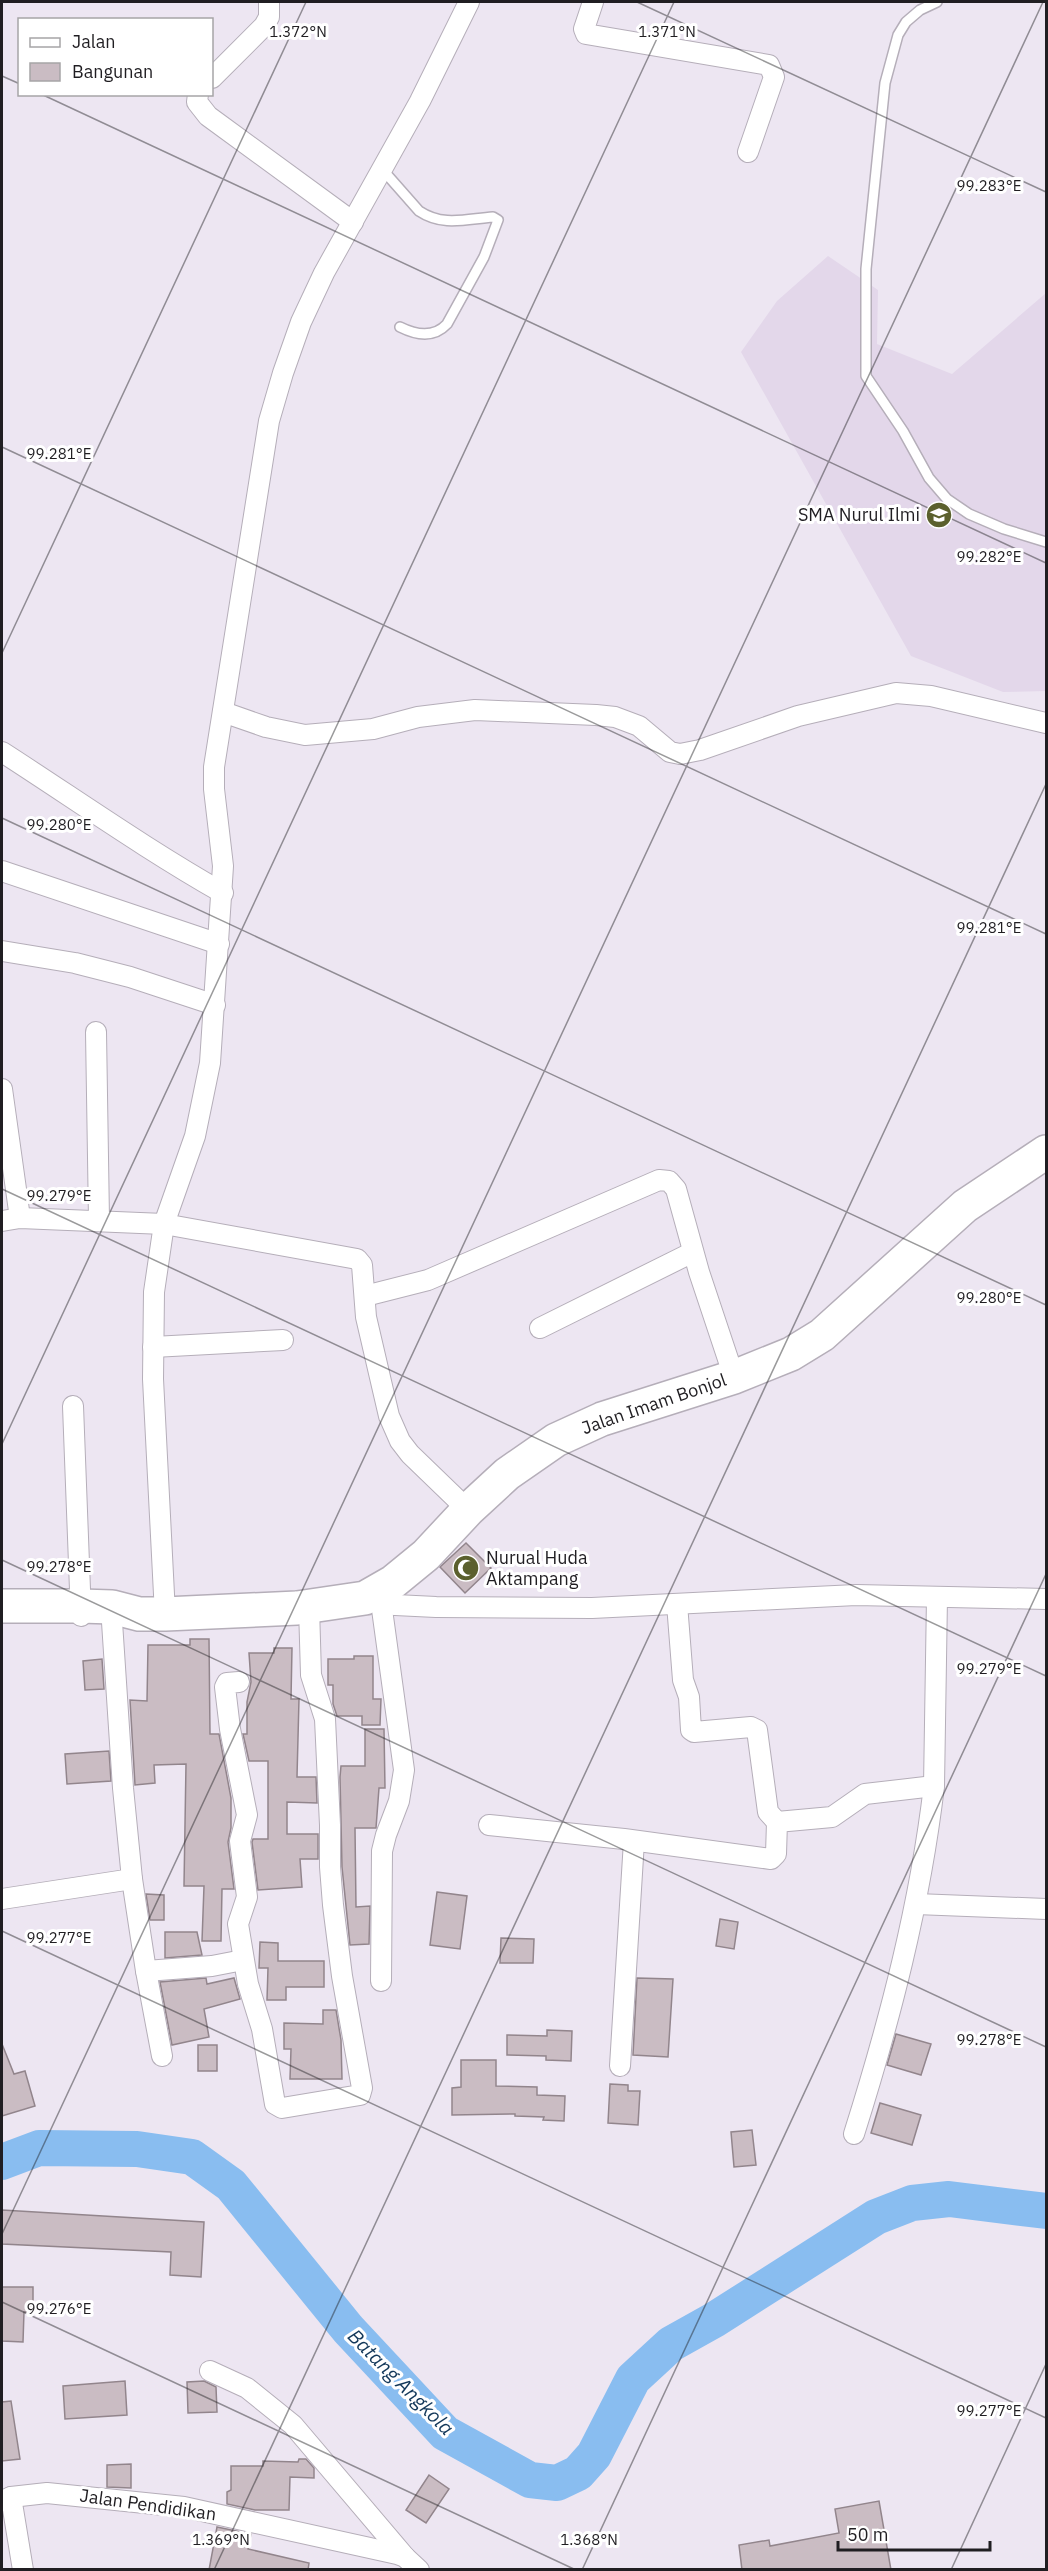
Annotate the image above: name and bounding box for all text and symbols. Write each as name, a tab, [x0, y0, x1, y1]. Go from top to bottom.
legend	[18, 18, 213, 96]
text: 1.372°N	[269, 22, 327, 41]
text: 1.371°N	[638, 22, 696, 41]
text: Jalan	[72, 30, 116, 53]
text: Bangunan	[72, 60, 153, 83]
text: 99.283°E	[957, 176, 1021, 195]
text: 99.281°E	[27, 444, 91, 463]
school or university icon: SMA Nurul Ilmi	[924, 500, 954, 530]
place label: SMA Nurul Ilmi	[798, 503, 920, 526]
text: 99.282°E	[957, 547, 1021, 566]
text: 99.280°E	[27, 815, 91, 834]
text: 99.281°E	[957, 918, 1021, 937]
text: 99.279°E	[27, 1186, 91, 1205]
text: 99.280°E	[957, 1288, 1021, 1307]
street label: Jalan Imam Bonjol	[578, 1368, 729, 1439]
place label: Nurual Huda Aktampang	[486, 1546, 588, 1590]
mosque icon: Nurual Huda Aktampang	[451, 1553, 481, 1583]
text: 99.278°E	[27, 1557, 91, 1576]
text: 99.279°E	[957, 1659, 1021, 1678]
text: 99.277°E	[27, 1928, 91, 1947]
text: 99.278°E	[957, 2030, 1021, 2049]
text: 99.276°E	[27, 2299, 91, 2318]
water label: Batang Angkola	[342, 2323, 460, 2441]
text: 99.277°E	[957, 2401, 1021, 2420]
street label: Jalan Pendidikan	[78, 2484, 218, 2525]
scale bar	[838, 2514, 990, 2552]
text: 50 m	[847, 2523, 889, 2546]
text: 1.369°N	[192, 2530, 250, 2549]
text: 1.368°N	[560, 2530, 618, 2549]

